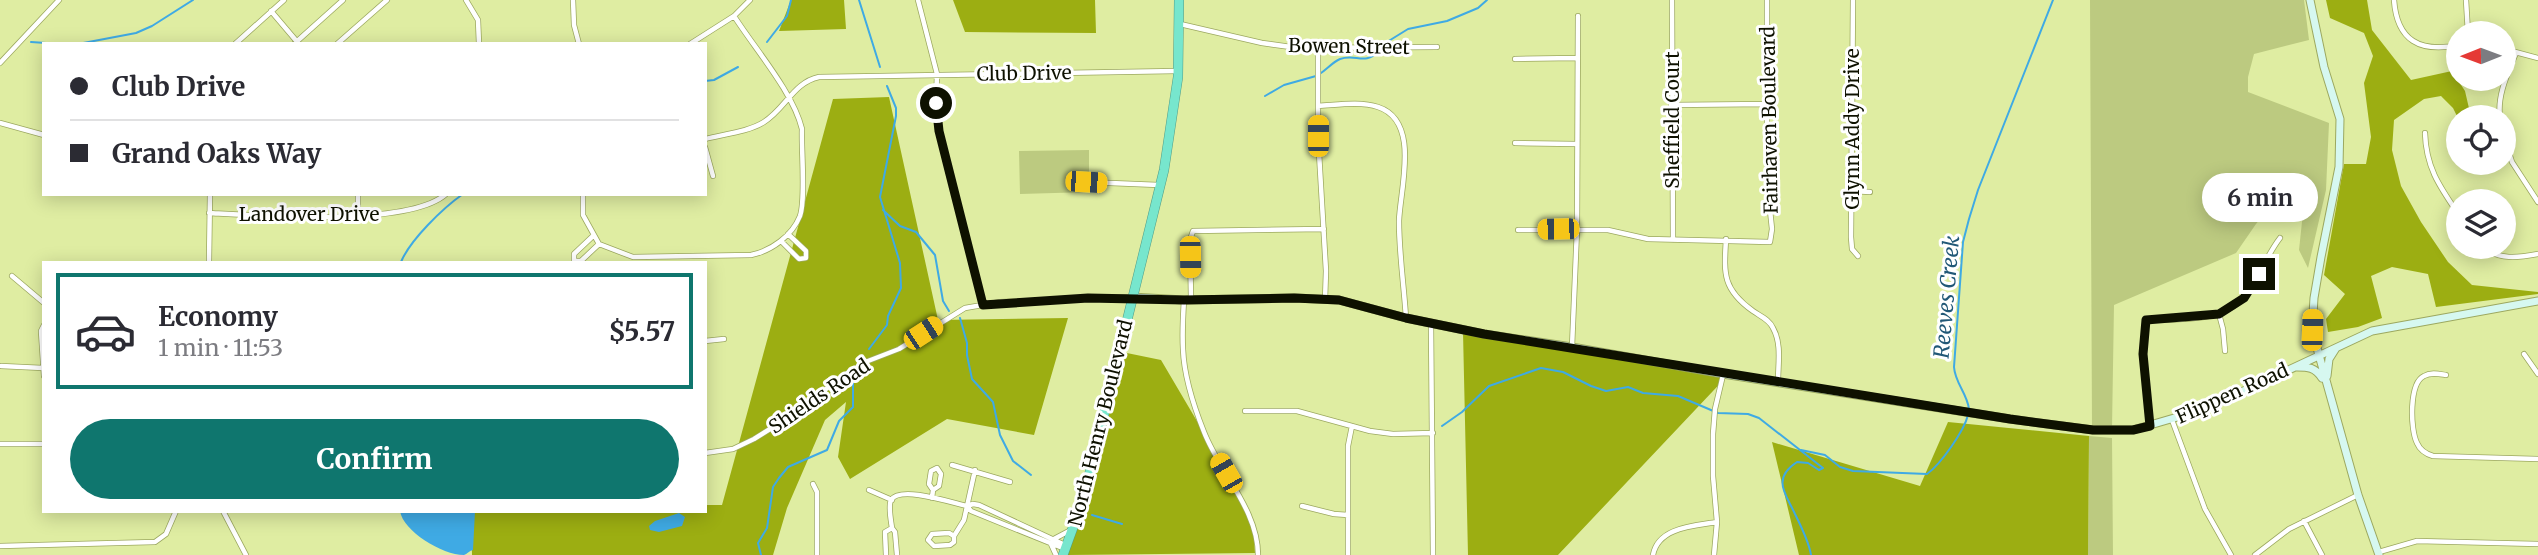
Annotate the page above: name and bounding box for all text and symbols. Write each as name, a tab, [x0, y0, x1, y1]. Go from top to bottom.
north arrow	[2446, 21, 2516, 91]
map controls	[2446, 21, 2516, 259]
street label: Fairhaven Boulevard	[1755, 26, 1783, 214]
street label: Bowen Street	[1288, 33, 1411, 59]
street label: Glynn Addy Drive	[1840, 48, 1864, 210]
street label: Sheffield Court	[1660, 51, 1684, 189]
street label: Club Drive	[976, 60, 1072, 86]
text: Club Drive	[112, 70, 245, 103]
route start	[920, 87, 952, 119]
button: locate	[2446, 105, 2516, 175]
car	[1308, 115, 1329, 157]
text: Grand Oaks Way	[112, 137, 321, 170]
car	[1065, 170, 1108, 194]
callout: 6 min	[2201, 173, 2317, 222]
text: 6 min	[2227, 183, 2293, 212]
button: layers	[2446, 189, 2516, 259]
street label: Landover Drive	[239, 202, 379, 226]
car	[1537, 218, 1580, 240]
water label: Reeves Creek	[1928, 234, 1965, 359]
car	[1180, 236, 1201, 278]
route end	[2243, 258, 2275, 290]
icon: car	[74, 300, 137, 363]
text: Economy	[158, 300, 278, 333]
car	[2301, 309, 2324, 351]
car	[900, 313, 947, 353]
text: $5.57	[608, 315, 675, 348]
street label: North Henry Boulevard	[1063, 317, 1137, 529]
text: 1 min · 11:53	[158, 333, 283, 362]
street label: Shields Road	[764, 353, 874, 439]
street label: Flippen Road	[2172, 358, 2292, 428]
button: Confirm	[70, 419, 679, 499]
car	[1207, 450, 1246, 496]

